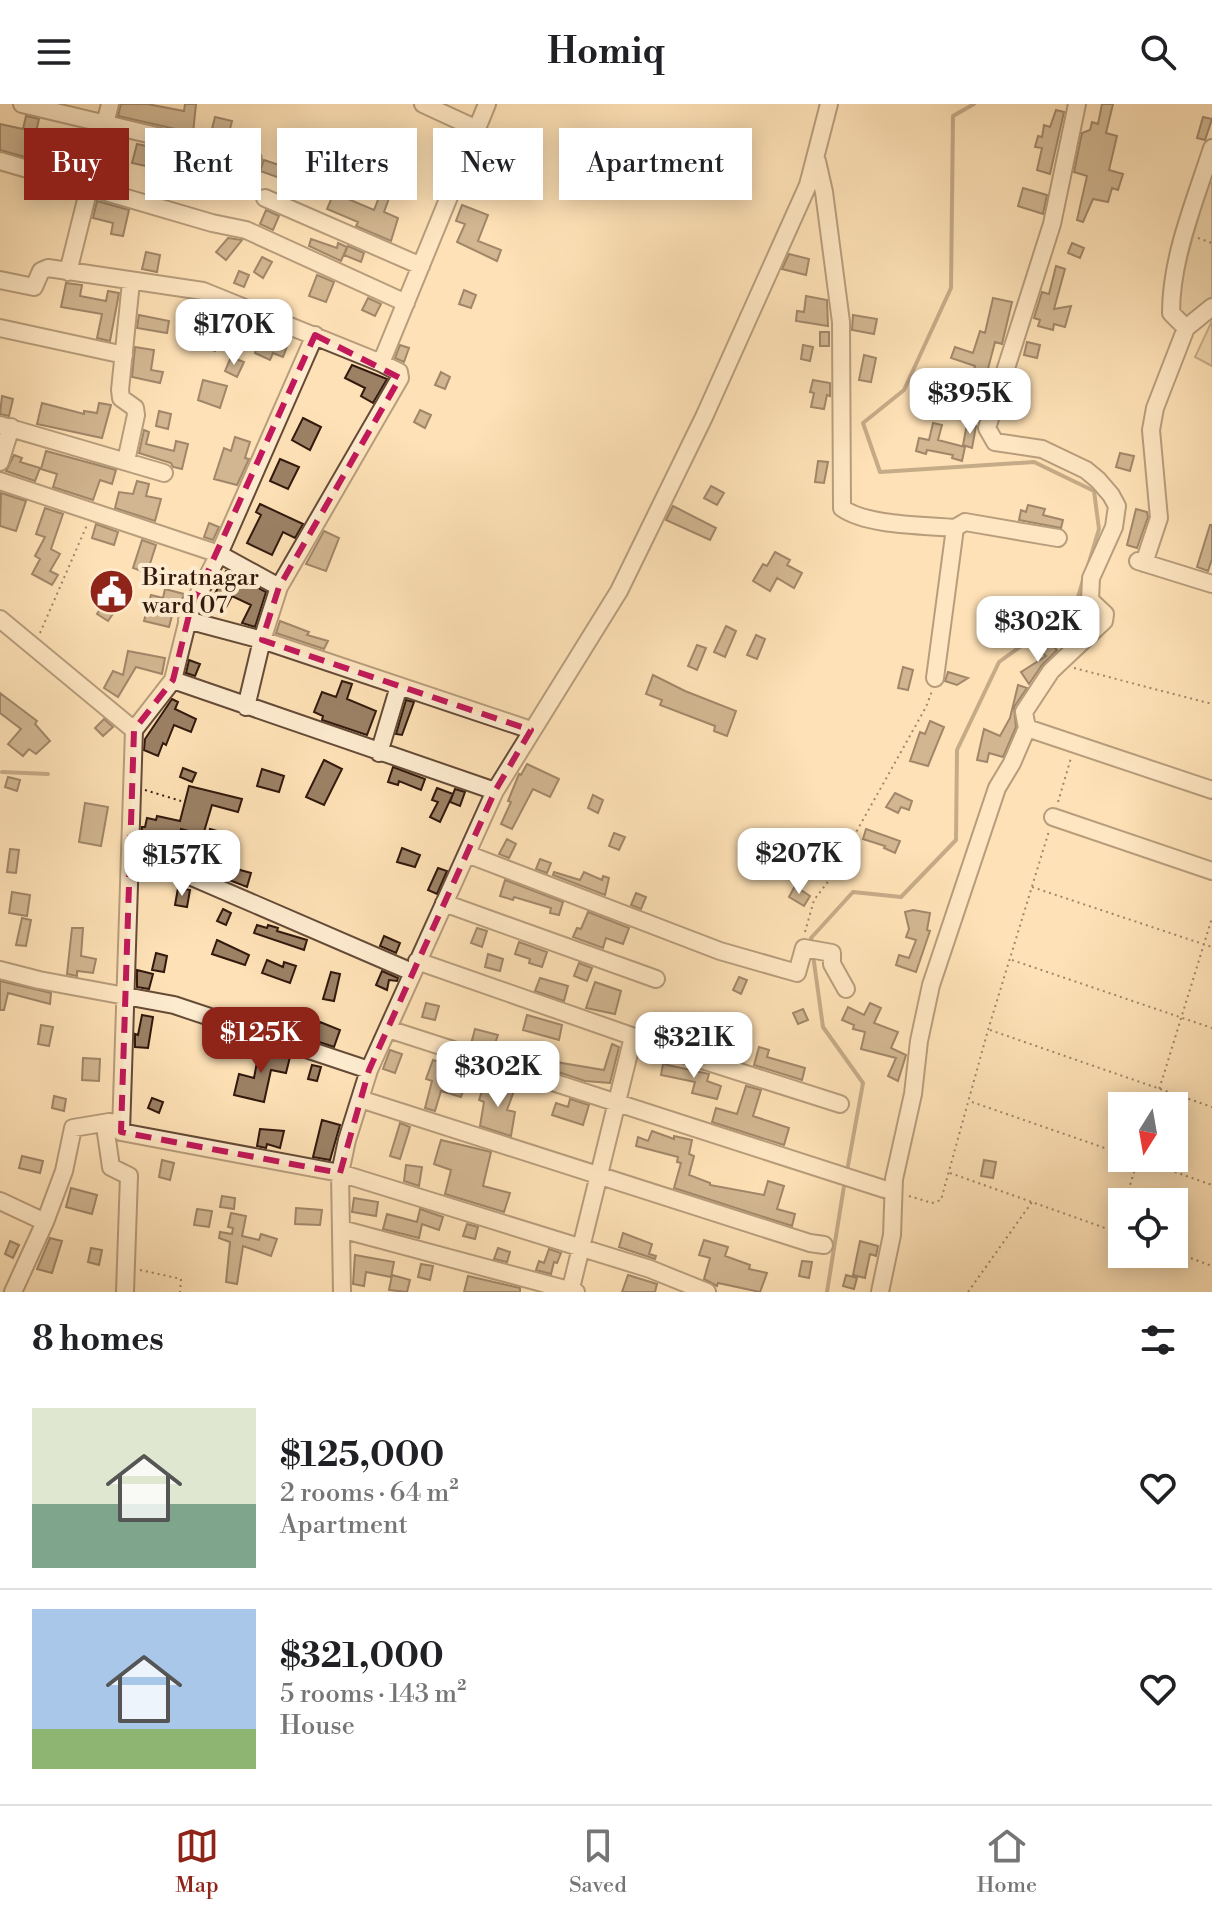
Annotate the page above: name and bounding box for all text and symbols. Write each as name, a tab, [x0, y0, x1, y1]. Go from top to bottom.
icon: menu	[32, 30, 76, 74]
text: Homiq	[547, 30, 665, 75]
icon: search	[1136, 30, 1180, 74]
chip: Buy	[24, 128, 129, 200]
chip: Rent	[145, 128, 261, 200]
chip: Filters	[277, 128, 417, 200]
chip: New	[433, 128, 543, 200]
chip: Apartment	[559, 128, 752, 200]
pin: $170K	[178, 299, 290, 367]
text: $170K	[194, 309, 274, 341]
pin: $395K	[914, 368, 1026, 436]
text: $395K	[928, 378, 1012, 410]
place label: Biratnagar ward 07	[141, 563, 259, 621]
public building icon: Biratnagar ward 07	[87, 568, 135, 616]
pin: $302K	[982, 596, 1094, 664]
text: $302K	[994, 606, 1082, 638]
pin: $207K	[743, 828, 855, 896]
pin: $157K	[126, 830, 238, 898]
text: $207K	[756, 838, 842, 870]
text: $157K	[142, 840, 222, 872]
pin: $125K	[205, 1007, 317, 1075]
pin: $321K	[638, 1012, 750, 1080]
text: $125K	[220, 1017, 302, 1049]
text: $321K	[653, 1022, 735, 1054]
pin: $302K	[442, 1041, 554, 1109]
text: $302K	[454, 1051, 542, 1083]
north arrow	[1108, 1092, 1188, 1172]
map controls	[1108, 1092, 1188, 1268]
button: locate	[1108, 1188, 1188, 1268]
icon: filters	[1136, 1318, 1180, 1362]
text: 8 homes	[32, 1319, 164, 1361]
text: $125,000	[280, 1435, 444, 1477]
icon: home	[96, 1440, 192, 1536]
icon: heart	[1136, 1466, 1180, 1510]
text: 2 rooms · 64 m²	[280, 1477, 459, 1509]
text: Apartment	[280, 1509, 408, 1541]
text: $321,000	[280, 1636, 444, 1678]
icon: home	[96, 1641, 192, 1737]
icon: heart	[1136, 1667, 1180, 1711]
text: 5 rooms · 143 m²	[280, 1678, 466, 1710]
text: House	[280, 1710, 355, 1742]
tab: Map	[175, 1824, 219, 1899]
tab: Saved	[569, 1824, 627, 1899]
tab: Home	[977, 1824, 1037, 1899]

